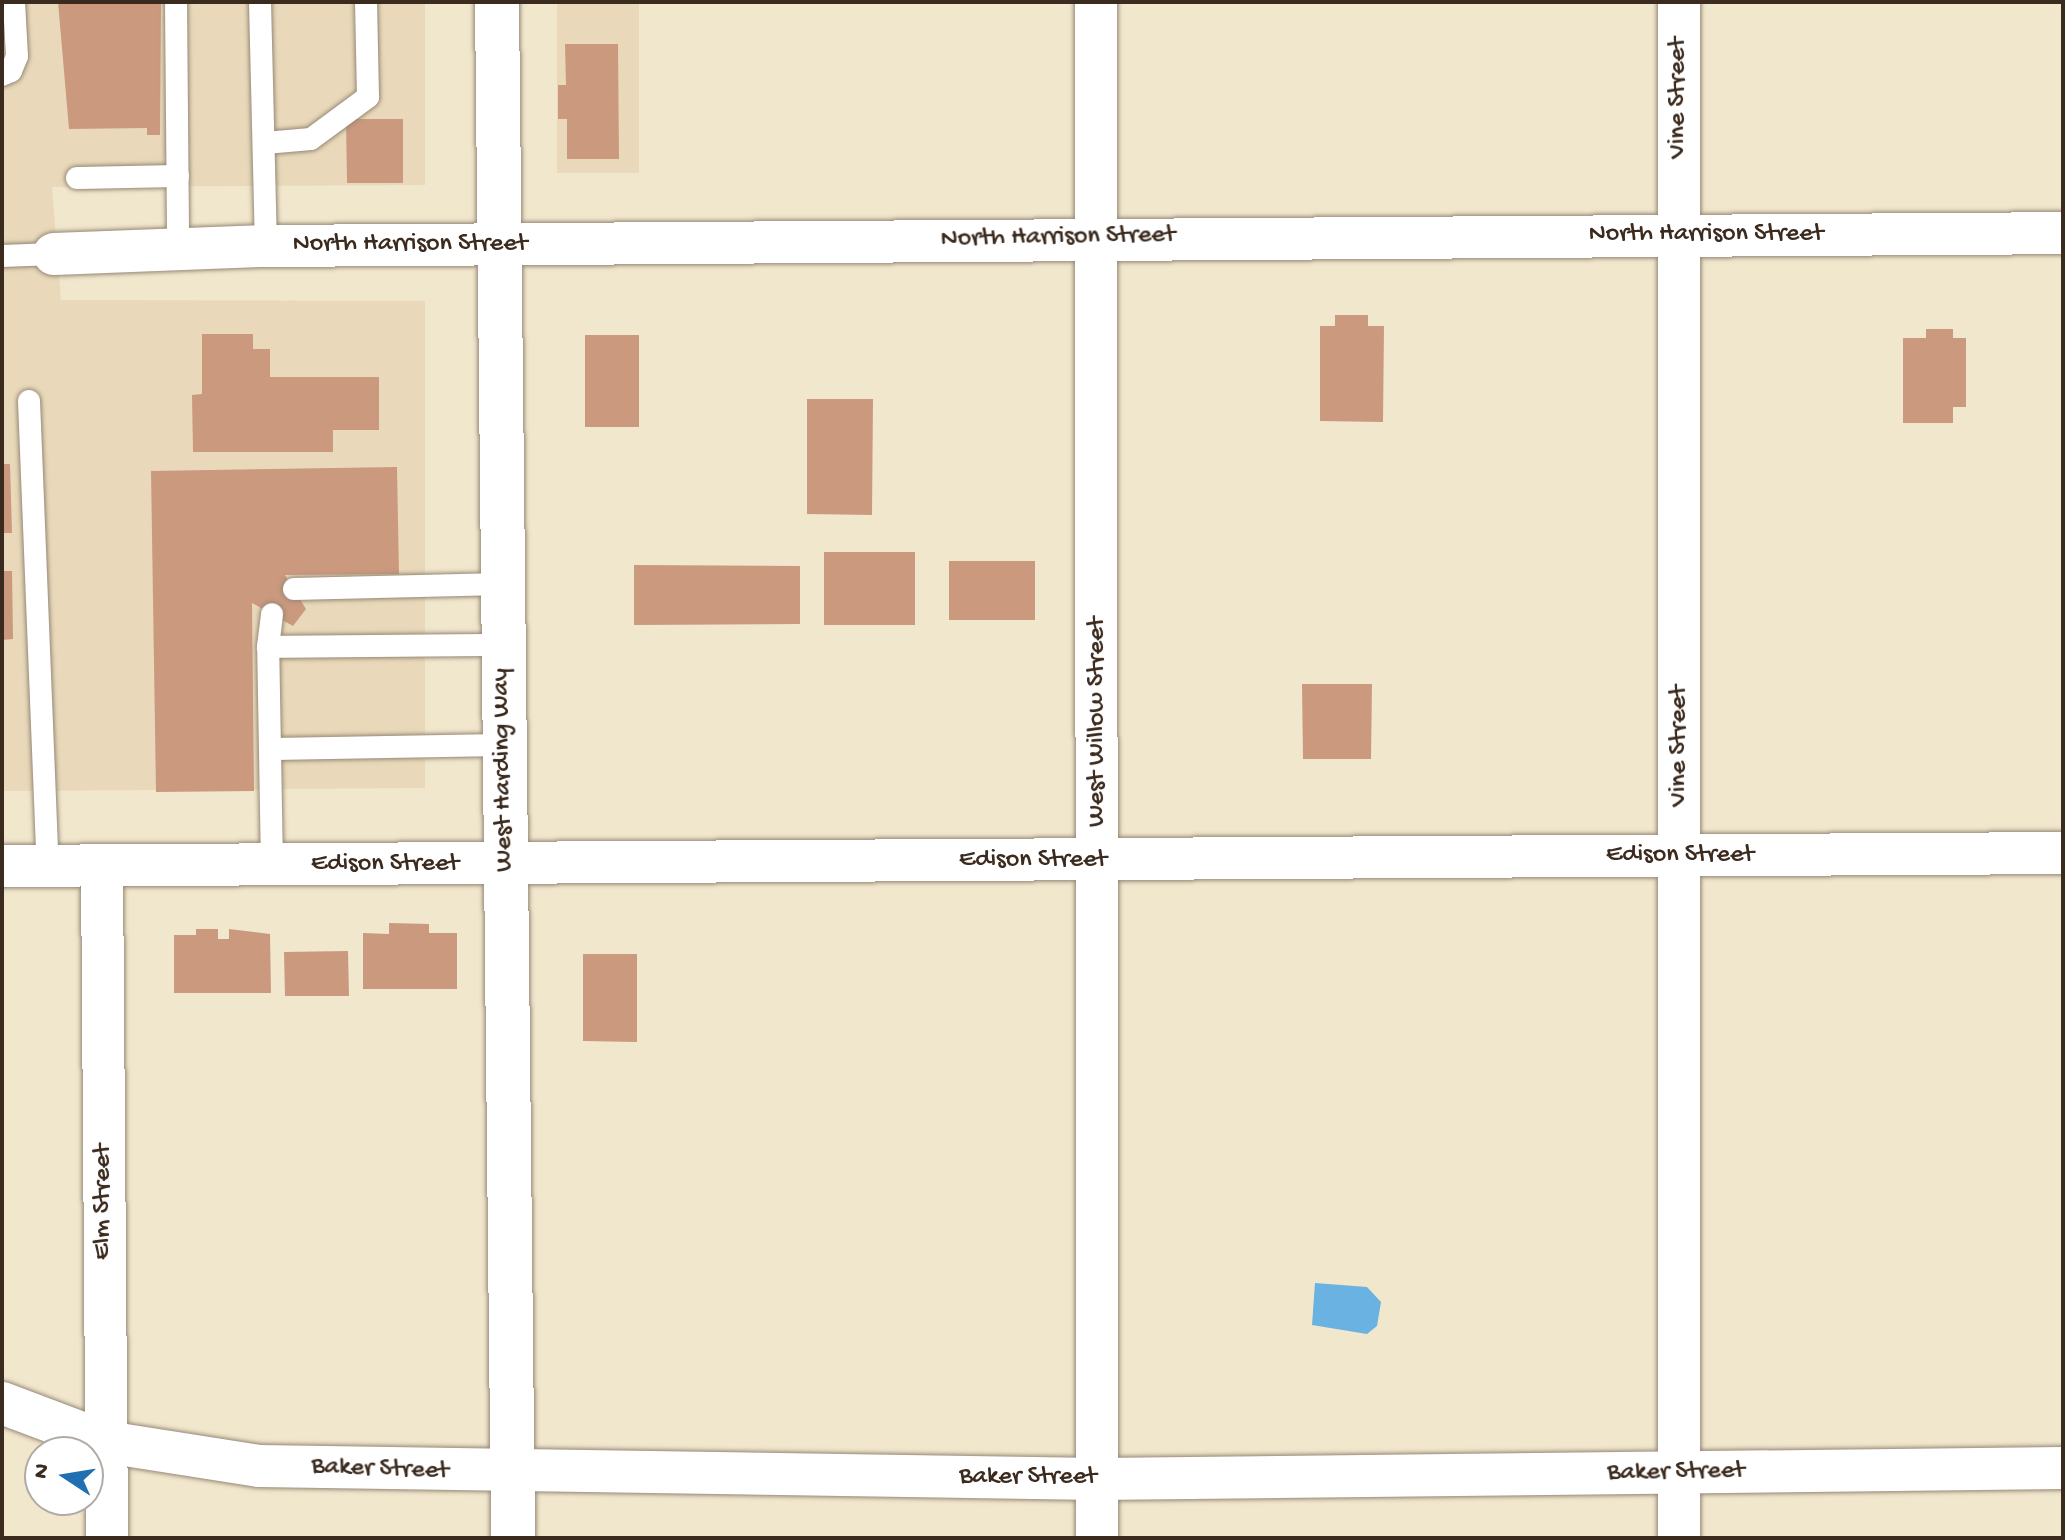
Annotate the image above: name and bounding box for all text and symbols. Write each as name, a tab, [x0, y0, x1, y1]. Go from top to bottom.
street label: Vine Street	[1663, 37, 1695, 159]
street label: North Harrison Street	[1589, 219, 1823, 251]
street label: North Harrison Street	[940, 220, 1176, 256]
street label: North Harrison Street	[293, 229, 527, 261]
street label: West Willow Street	[1082, 617, 1114, 827]
street label: West Harding Way	[487, 668, 521, 872]
street label: Vine Street	[1664, 685, 1696, 807]
street label: Edison Street	[1606, 840, 1754, 872]
street label: Edison Street	[959, 845, 1107, 877]
street label: Edison Street	[311, 849, 459, 881]
street label: Elm Street	[88, 1144, 120, 1260]
north arrow	[24, 1436, 104, 1516]
street label: Baker Street	[311, 1452, 449, 1488]
street label: Baker Street	[1607, 1456, 1745, 1490]
text: N	[28, 1462, 57, 1481]
street label: Baker Street	[959, 1462, 1097, 1494]

